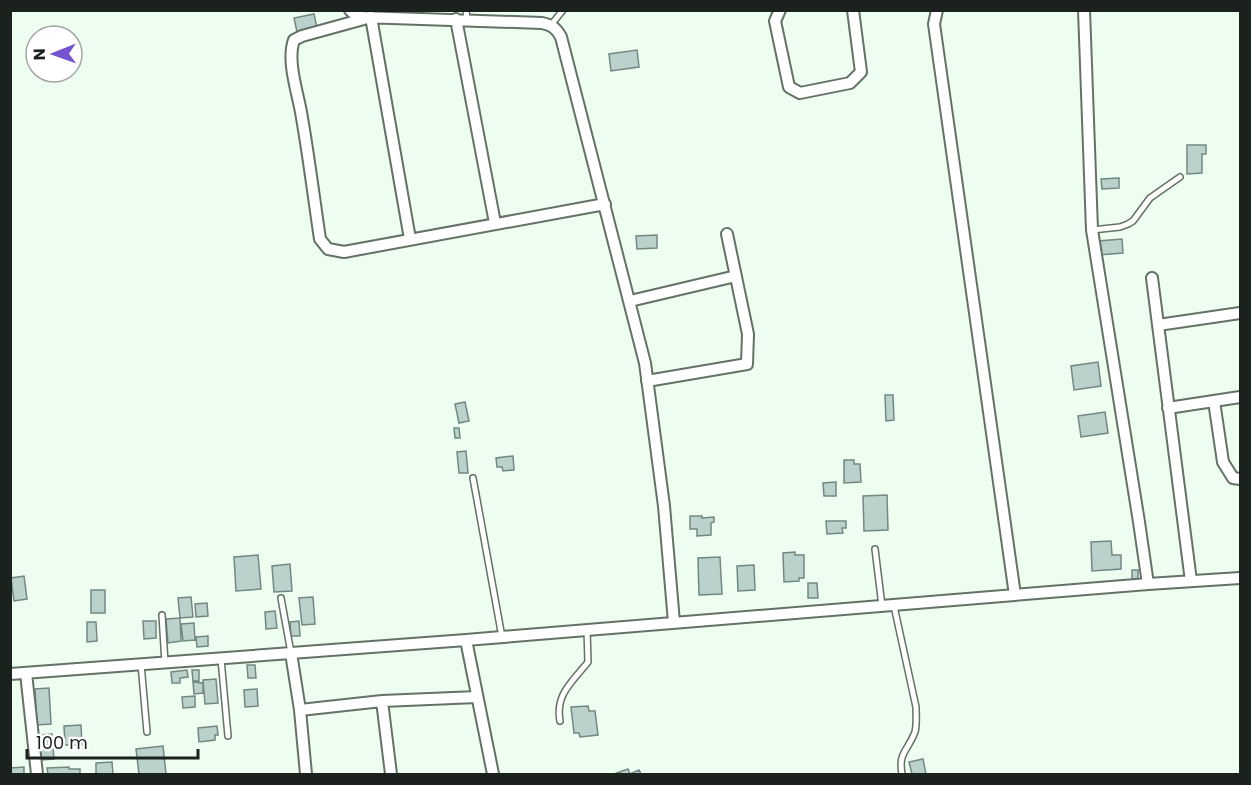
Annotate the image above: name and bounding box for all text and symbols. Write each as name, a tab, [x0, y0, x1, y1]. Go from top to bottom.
north arrow	[24, 24, 84, 84]
text: N	[28, 48, 51, 60]
scale bar	[27, 722, 198, 760]
text: 100 m	[36, 730, 88, 755]

